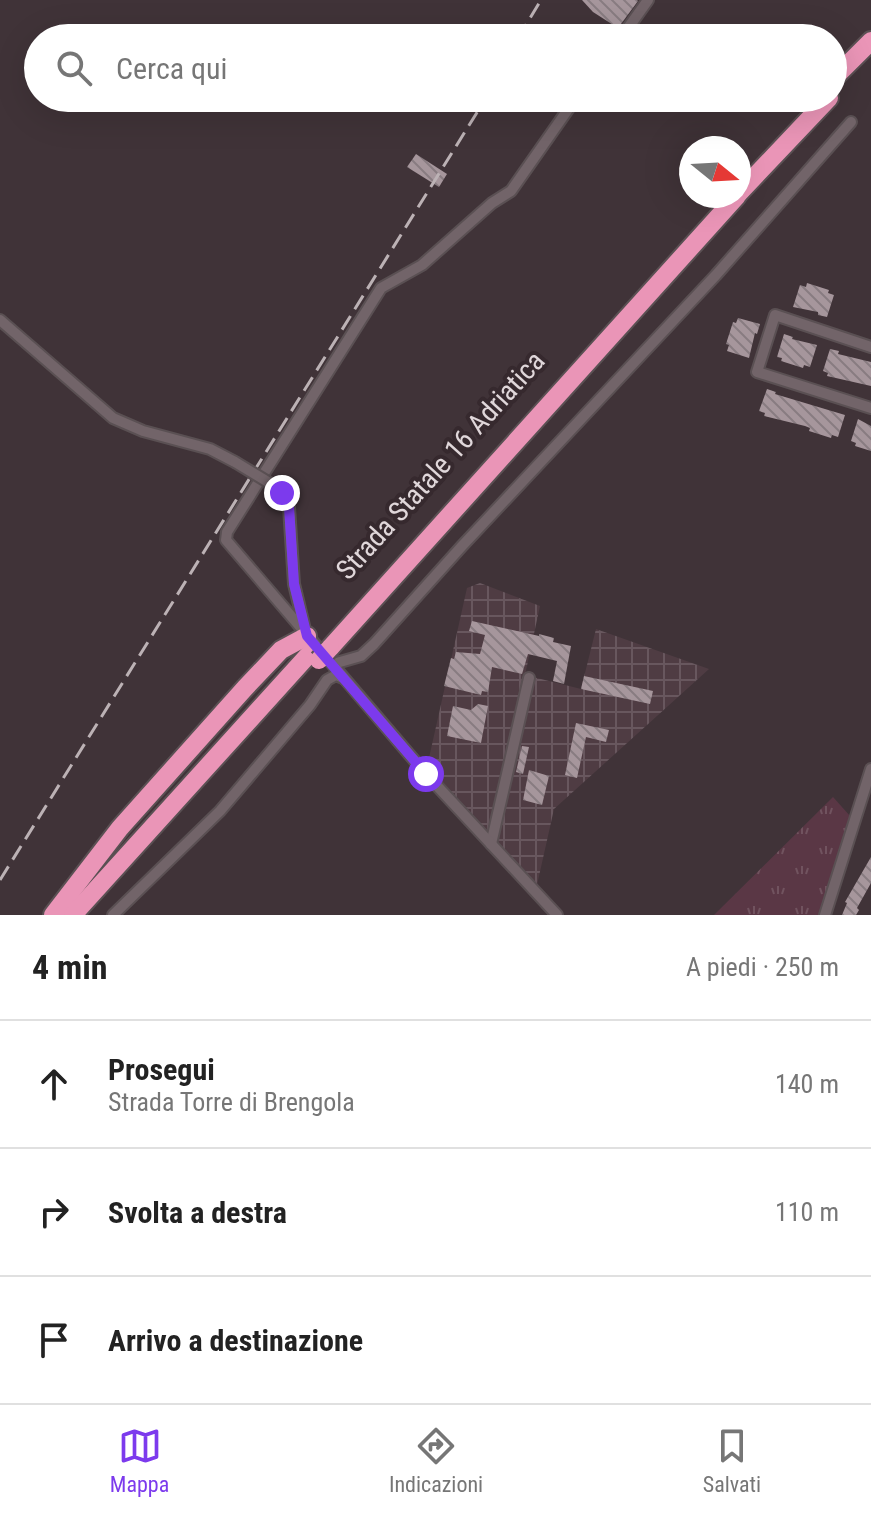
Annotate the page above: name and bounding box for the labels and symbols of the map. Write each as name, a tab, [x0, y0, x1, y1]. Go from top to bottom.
north arrow	[679, 136, 751, 208]
street label: Strada Statale 16 Adriatica	[329, 345, 551, 586]
route end	[264, 475, 300, 511]
route start	[408, 756, 444, 792]

